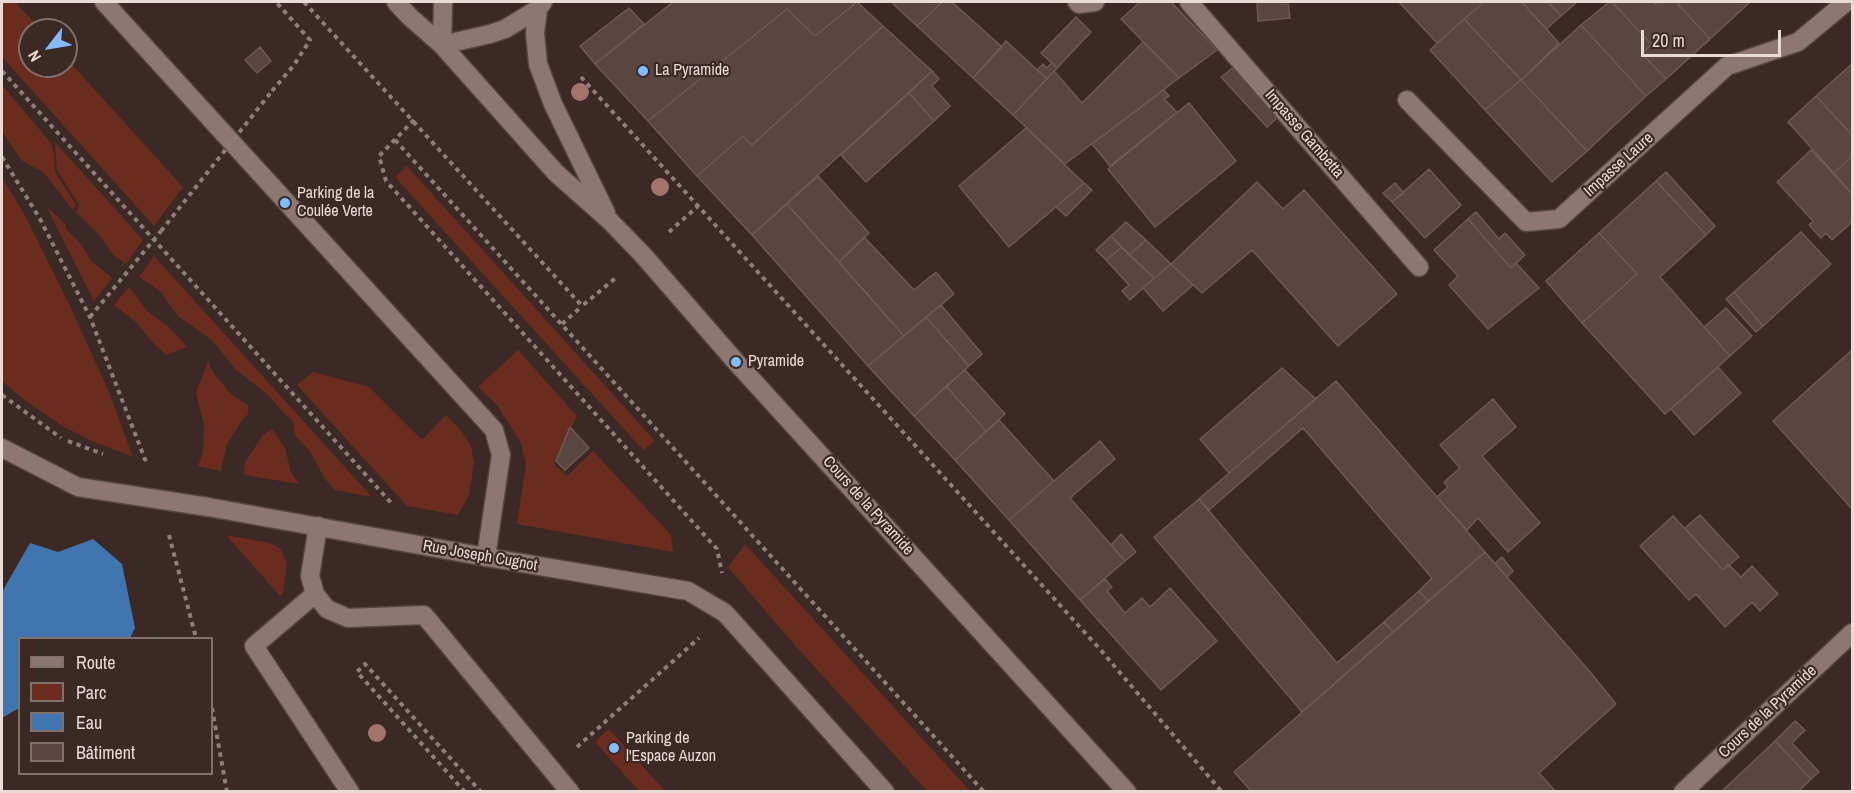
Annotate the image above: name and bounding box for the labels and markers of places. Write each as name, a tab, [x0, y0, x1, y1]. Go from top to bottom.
place label: La Pyramide	[655, 61, 729, 81]
marker: La Pyramide	[636, 64, 650, 78]
place label: Parking de la Coulée Verte	[297, 184, 374, 222]
marker: Parking de la Coulée Verte	[278, 196, 292, 210]
place label: Pyramide	[748, 352, 804, 372]
marker: Pyramide	[729, 355, 743, 369]
place label: Parking de l'Espace Auzon	[626, 729, 716, 767]
marker: Parking de l'Espace Auzon	[607, 741, 621, 755]

